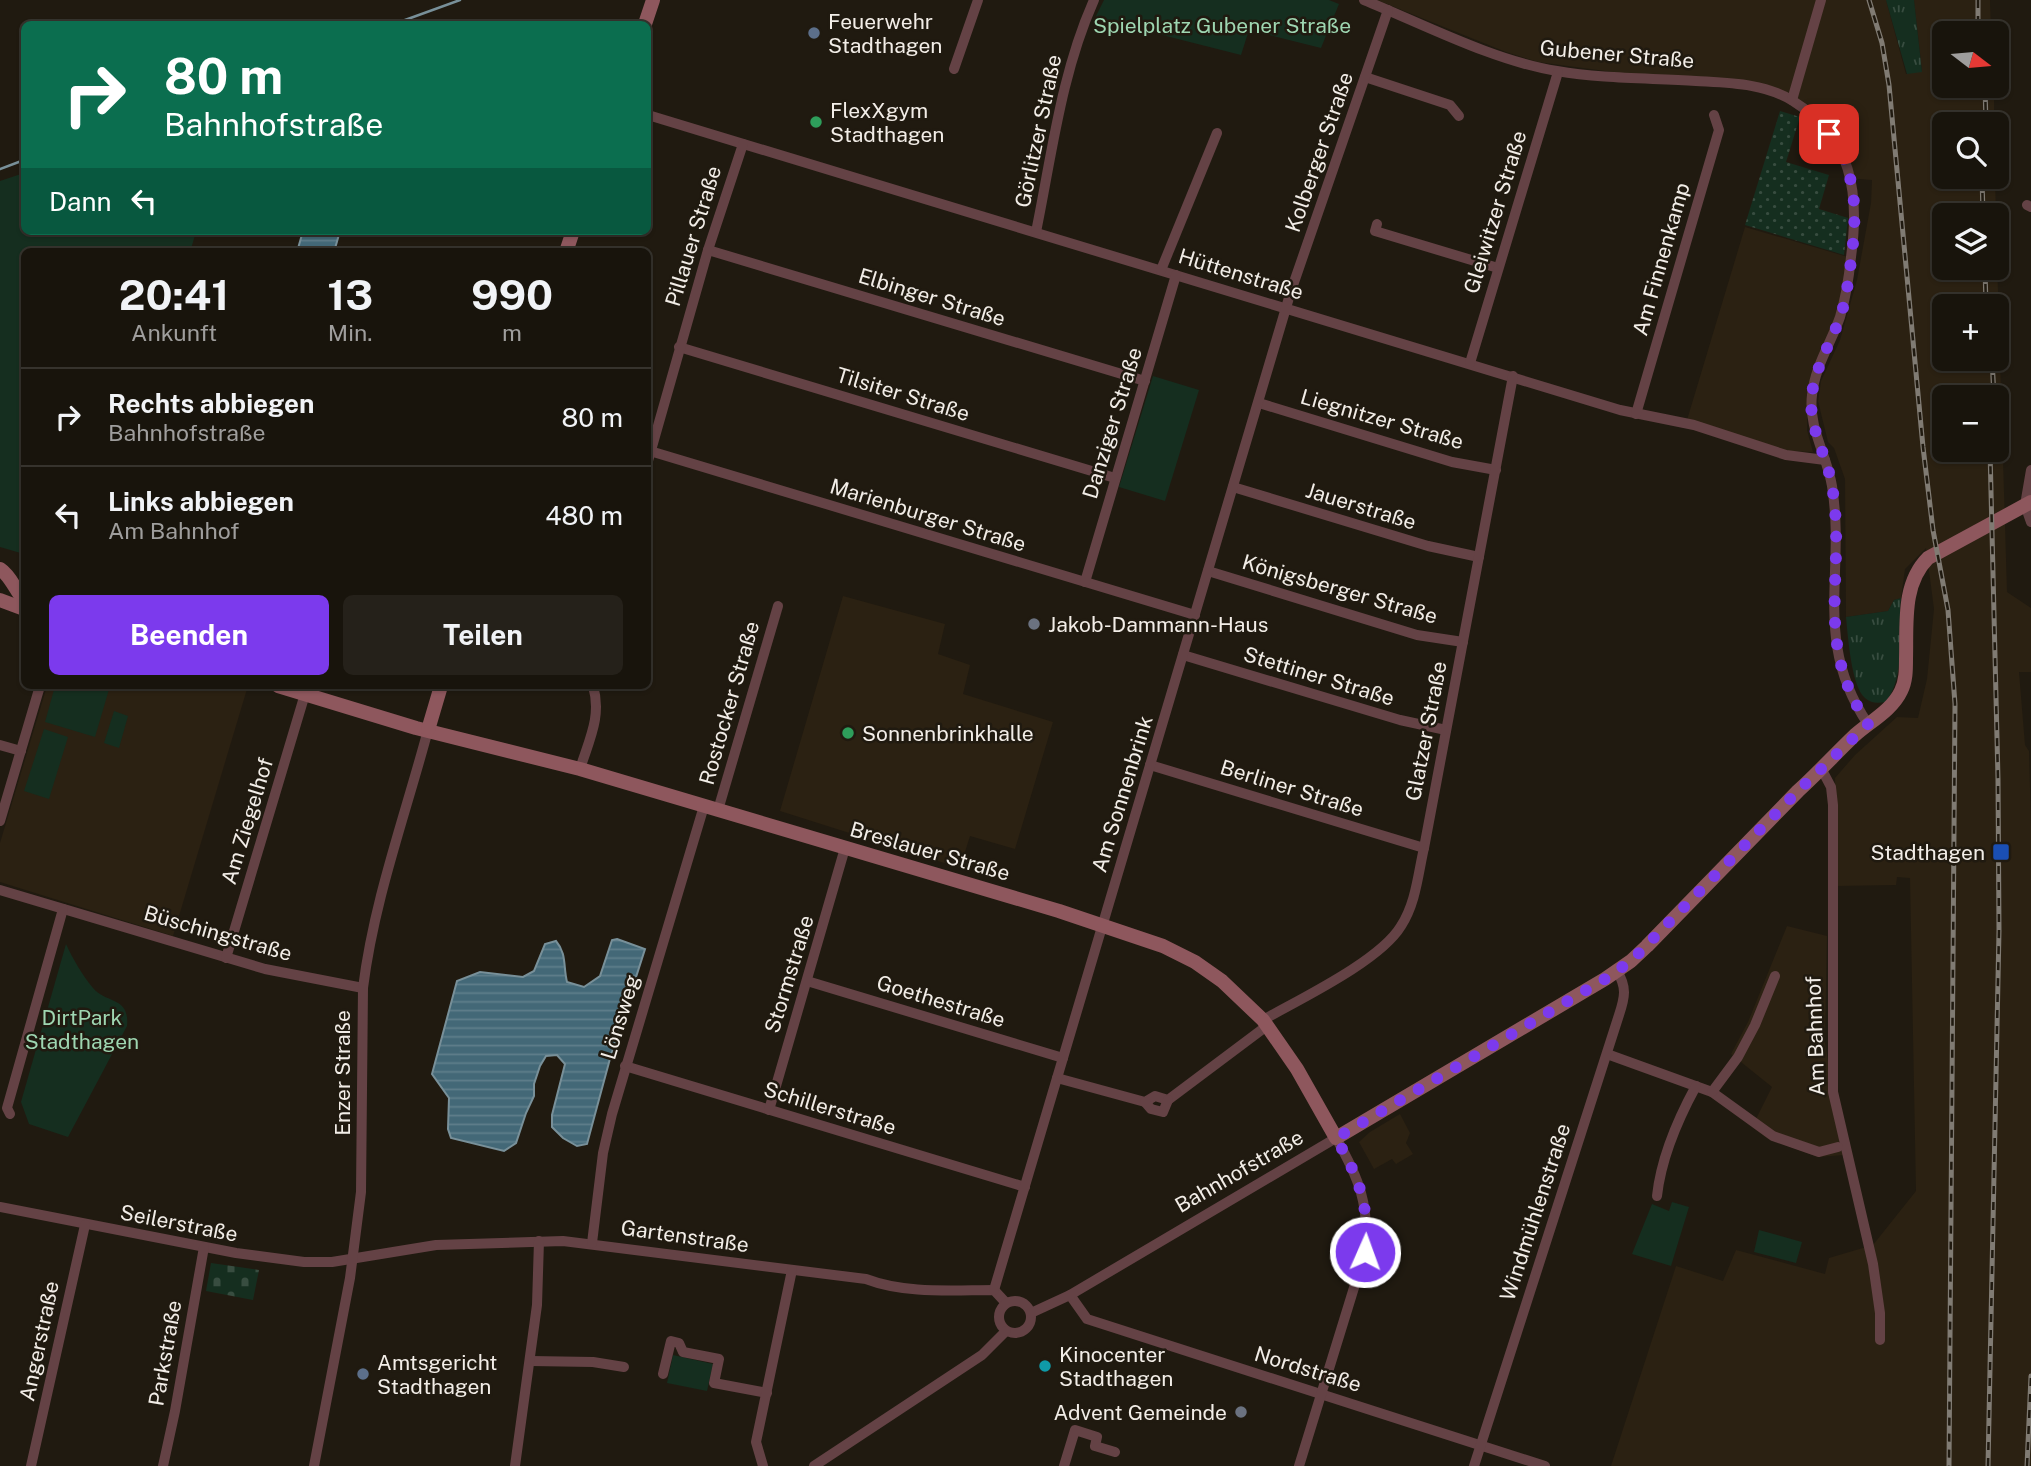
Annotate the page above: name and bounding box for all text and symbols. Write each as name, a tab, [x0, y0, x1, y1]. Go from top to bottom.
place label: Feuerwehr Stadthagen	[828, 9, 942, 58]
park label: Spielplatz Gubener Straße	[1093, 13, 1351, 38]
north arrow	[1932, 21, 2009, 98]
map controls	[1932, 21, 2009, 462]
marker: Feuerwehr Stadthagen	[806, 25, 822, 41]
street label: Gubener Straße	[1539, 35, 1695, 73]
text: 80 m	[164, 47, 283, 105]
icon: right	[49, 49, 140, 140]
street label: Görlitzer Straße	[1010, 52, 1066, 210]
street label: Kolberger Straße	[1280, 69, 1358, 235]
place label: FlexXgym Stadthagen	[830, 98, 944, 147]
pin	[1799, 104, 1859, 164]
text: Bahnhofstraße	[164, 106, 383, 143]
button: search	[1932, 112, 2009, 189]
marker: FlexXgym Stadthagen	[808, 114, 824, 130]
icon: arrive	[1810, 115, 1848, 153]
street label: Gleiwitzer Straße	[1458, 128, 1532, 296]
street label: Pillauer Straße	[660, 163, 726, 309]
street label: Am Finnenkamp	[1627, 180, 1695, 338]
icon: left	[125, 182, 163, 220]
text: Dann	[49, 186, 111, 217]
button: layers	[1932, 203, 2009, 280]
street label: Hüttenstraße	[1175, 243, 1307, 305]
street label: Elbinger Straße	[855, 263, 1009, 331]
text: 20:41	[119, 270, 229, 319]
text: 13	[327, 270, 373, 319]
text: 990	[471, 270, 553, 319]
button: +	[1932, 294, 2009, 371]
text: Ankunft	[131, 319, 217, 346]
text: Min.	[328, 319, 372, 346]
text: m	[502, 319, 522, 346]
street label: Danziger Straße	[1077, 344, 1147, 502]
street label: Tilsiter Straße	[833, 362, 973, 426]
street label: Liegnitzer Straße	[1298, 384, 1466, 454]
button: −	[1932, 385, 2009, 462]
text: Rechts abbiegen	[108, 388, 314, 419]
icon: right	[49, 398, 87, 436]
text: 80 m	[562, 402, 623, 433]
text: Bahnhofstraße	[108, 419, 266, 446]
street label: Marienburger Straße	[827, 473, 1029, 557]
street label: Jauerstraße	[1303, 477, 1419, 535]
text: Links abbiegen	[108, 486, 294, 517]
icon: left	[49, 496, 87, 534]
text: 480 m	[545, 500, 623, 531]
text: Am Bahnhof	[108, 517, 239, 544]
street label: Königsberger Straße	[1239, 549, 1441, 629]
button: Beenden	[49, 595, 329, 675]
button: Teilen	[343, 595, 623, 675]
place label: Jakob-Dammann-Haus	[1048, 612, 1268, 637]
marker: Jakob-Dammann-Haus	[1026, 616, 1042, 632]
street label: Rostocker Straße	[694, 618, 764, 788]
street label: Stettiner Straße	[1241, 641, 1397, 711]
street label: Glatzer Straße	[1400, 659, 1452, 803]
street label: Am Sonnenbrink	[1086, 713, 1158, 875]
place label: Sonnenbrinkhalle	[862, 721, 1034, 746]
marker: Sonnenbrinkhalle	[840, 725, 856, 741]
street label: Berliner Straße	[1217, 754, 1367, 822]
street label: Am Ziegelhof	[216, 755, 278, 887]
street label: Breslauer Straße	[847, 816, 1013, 886]
place label: Stadthagen	[1871, 840, 1985, 865]
marker: Stadthagen	[1991, 842, 2011, 862]
street label: Büschingstraße	[141, 900, 295, 966]
street label: Stormstraße	[759, 912, 819, 1036]
street label: Goethestraße	[874, 970, 1008, 1032]
street label: Lönsweg	[595, 972, 645, 1062]
street label: Am Bahnhof	[1800, 976, 1830, 1096]
park label: DirtPark Stadthagen	[25, 1005, 139, 1054]
street label: Enzer Straße	[330, 1010, 355, 1136]
street label: Schillerstraße	[761, 1076, 899, 1140]
street label: Windmühlenstraße	[1495, 1120, 1575, 1304]
street label: Bahnhofstraße	[1170, 1124, 1308, 1218]
street label: Seilerstraße	[118, 1199, 240, 1247]
street label: Gartenstraße	[619, 1215, 751, 1257]
position arrow	[1328, 1215, 1402, 1289]
street label: Angerstraße	[14, 1279, 64, 1403]
street label: Parkstraße	[143, 1298, 187, 1408]
street label: Nordstraße	[1252, 1341, 1364, 1397]
place label: Kinocenter Stadthagen	[1059, 1342, 1173, 1391]
place label: Amtsgericht Stadthagen	[377, 1350, 497, 1399]
marker: Kinocenter Stadthagen	[1037, 1358, 1053, 1374]
marker: Amtsgericht Stadthagen	[355, 1366, 371, 1382]
place label: Advent Gemeinde	[1053, 1400, 1227, 1425]
marker: Advent Gemeinde	[1233, 1404, 1249, 1420]

